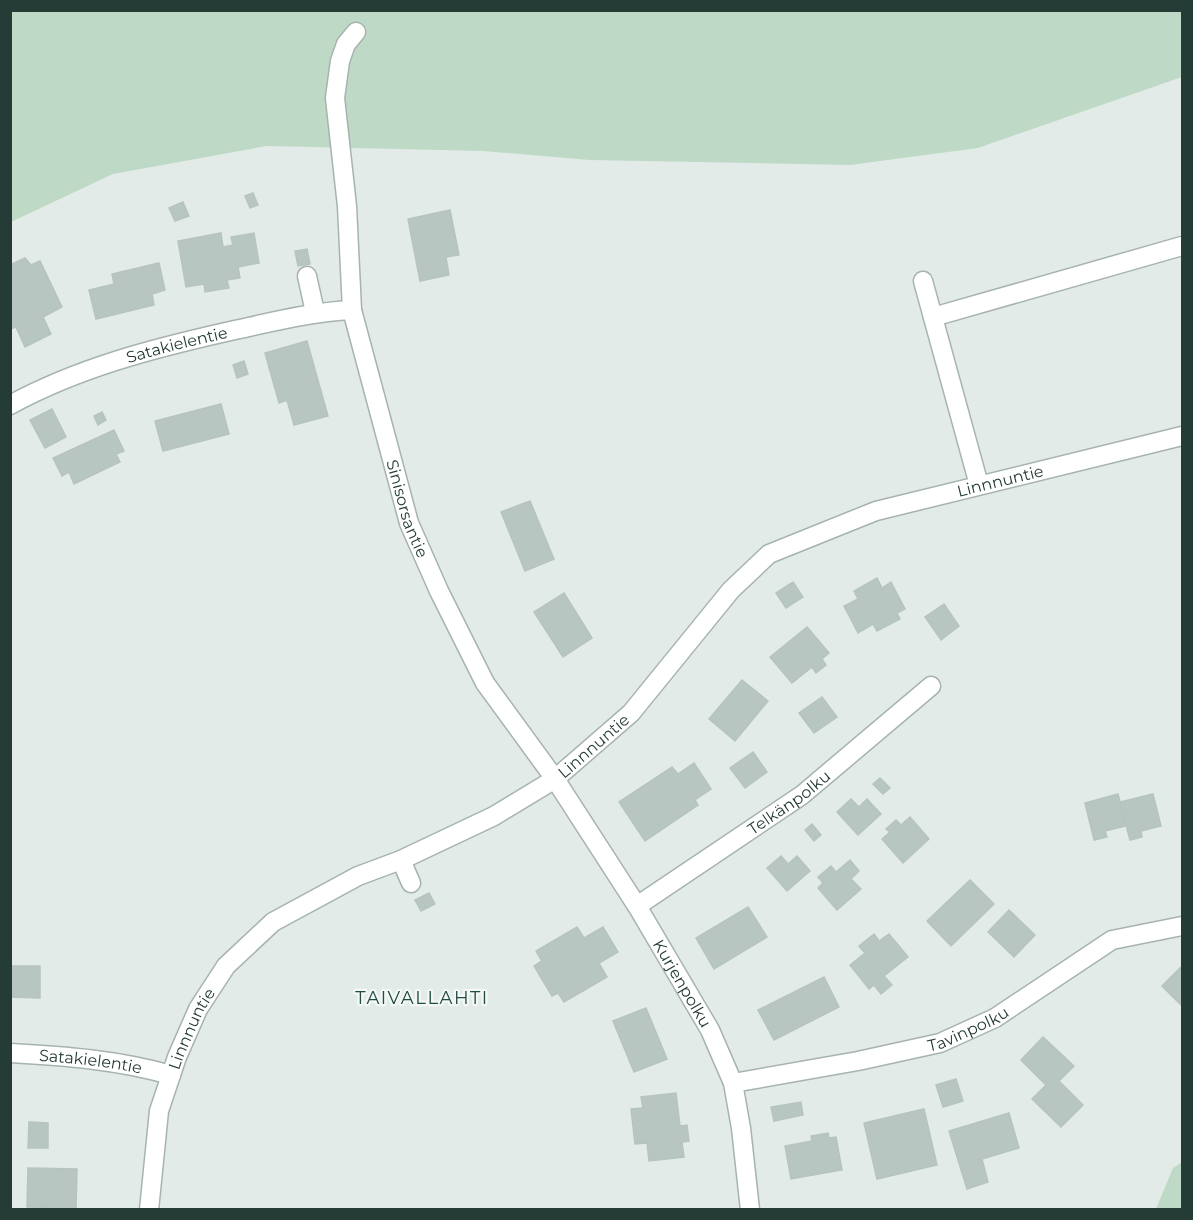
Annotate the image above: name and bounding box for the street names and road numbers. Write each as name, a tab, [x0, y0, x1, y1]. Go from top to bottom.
street label: Satakielentie	[124, 323, 229, 367]
street label: Sinisorsantie	[382, 458, 432, 561]
street label: Linnnuntie	[955, 461, 1045, 501]
street label: Linnnuntie	[554, 710, 633, 782]
street label: Telkänpolku	[744, 766, 834, 839]
street label: Kurjenpolku	[649, 936, 715, 1031]
street label: Linnnuntie	[164, 985, 219, 1072]
street label: Tavinpolku	[926, 1003, 1012, 1055]
street label: Satakielentie	[38, 1046, 144, 1078]

